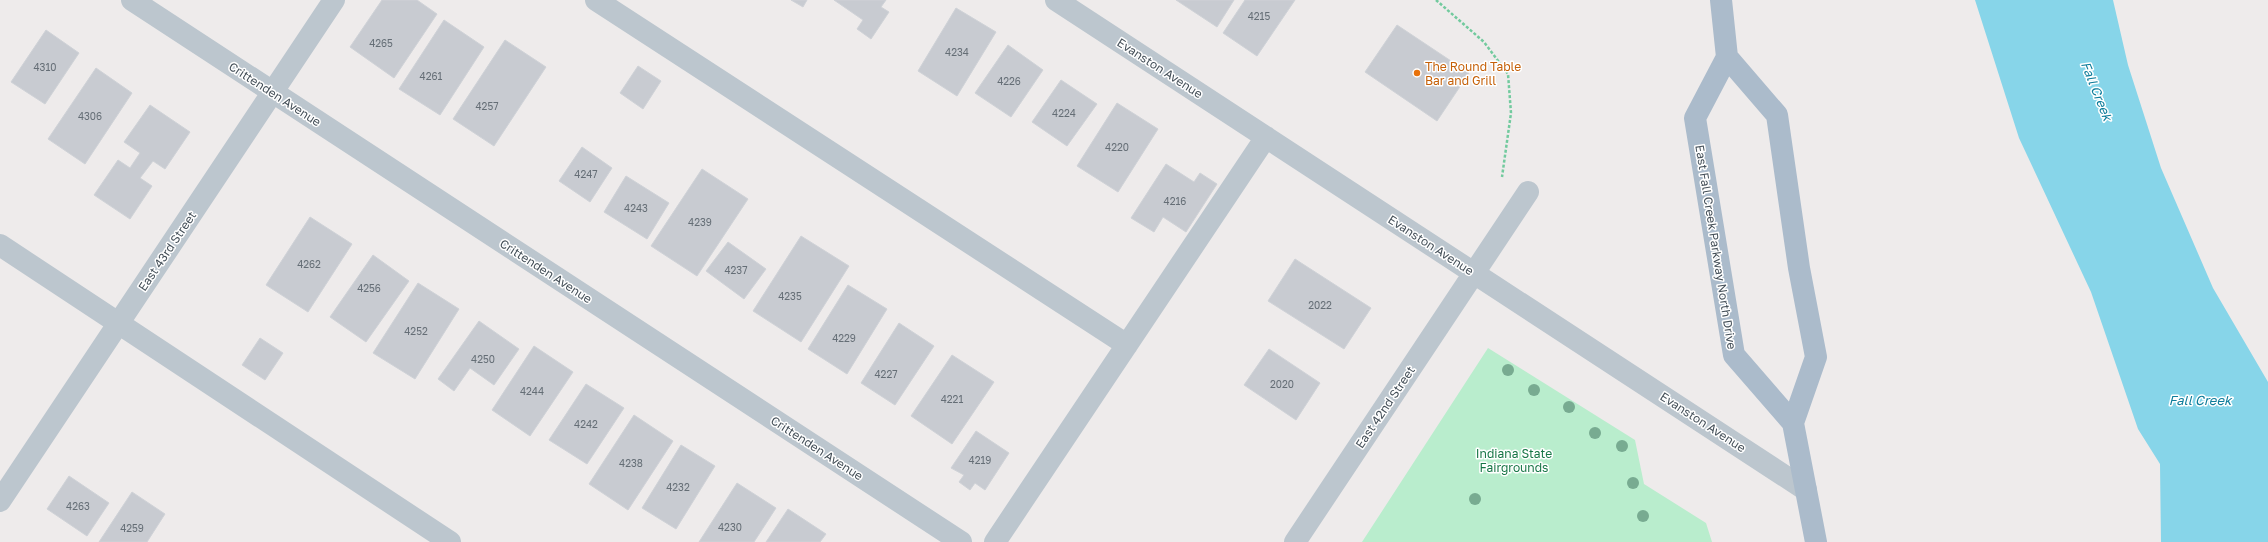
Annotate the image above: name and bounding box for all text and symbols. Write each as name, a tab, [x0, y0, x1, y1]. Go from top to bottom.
house number: 4215	[1248, 10, 1270, 22]
street label: Evanston Avenue	[1114, 35, 1206, 101]
house number: 4265	[369, 37, 393, 49]
house number: 4234	[945, 46, 969, 58]
street label: Crittenden Avenue	[226, 59, 324, 129]
place label: The Round Table Bar and Grill	[1425, 59, 1521, 88]
water label: Fall Creek	[2078, 59, 2117, 125]
house number: 4310	[34, 61, 57, 73]
marker: The Round Table Bar and Grill	[1412, 68, 1422, 78]
house number: 4261	[420, 70, 443, 82]
house number: 4226	[997, 75, 1021, 87]
house number: 4257	[476, 100, 499, 112]
house number: 4224	[1052, 107, 1076, 119]
house number: 4306	[78, 110, 102, 122]
house number: 4220	[1105, 141, 1129, 153]
street label: East Fall Creek Parkway North Drive	[1692, 144, 1740, 350]
house number: 4247	[574, 168, 598, 180]
house number: 4216	[1164, 195, 1186, 207]
house number: 4243	[624, 202, 648, 214]
street label: East 43rd Street	[135, 208, 199, 294]
street label: Evanston Avenue	[1385, 212, 1477, 278]
house number: 4239	[688, 216, 712, 228]
street label: Crittenden Avenue	[497, 236, 595, 306]
house number: 4262	[297, 258, 321, 270]
house number: 4237	[724, 264, 748, 276]
house number: 4256	[357, 282, 381, 294]
house number: 4235	[778, 290, 802, 302]
house number: 2022	[1308, 299, 1332, 311]
house number: 4252	[404, 325, 428, 337]
house number: 4229	[832, 332, 856, 344]
house number: 4250	[471, 353, 495, 365]
street label: East 42nd Street	[1352, 363, 1418, 451]
house number: 4227	[875, 368, 898, 380]
house number: 2020	[1270, 378, 1294, 390]
house number: 4244	[520, 385, 544, 397]
street label: Evanston Avenue	[1657, 389, 1749, 455]
water label: Fall Creek	[2169, 392, 2233, 408]
house number: 4221	[941, 393, 963, 405]
street label: Crittenden Avenue	[768, 413, 866, 483]
house number: 4242	[574, 418, 598, 430]
park label: Indiana State Fairgrounds	[1476, 446, 1552, 475]
house number: 4219	[969, 454, 991, 466]
house number: 4238	[619, 457, 643, 469]
house number: 4232	[666, 481, 690, 493]
house number: 4263	[66, 500, 90, 512]
house number: 4230	[718, 521, 742, 533]
house number: 4259	[120, 522, 144, 534]

